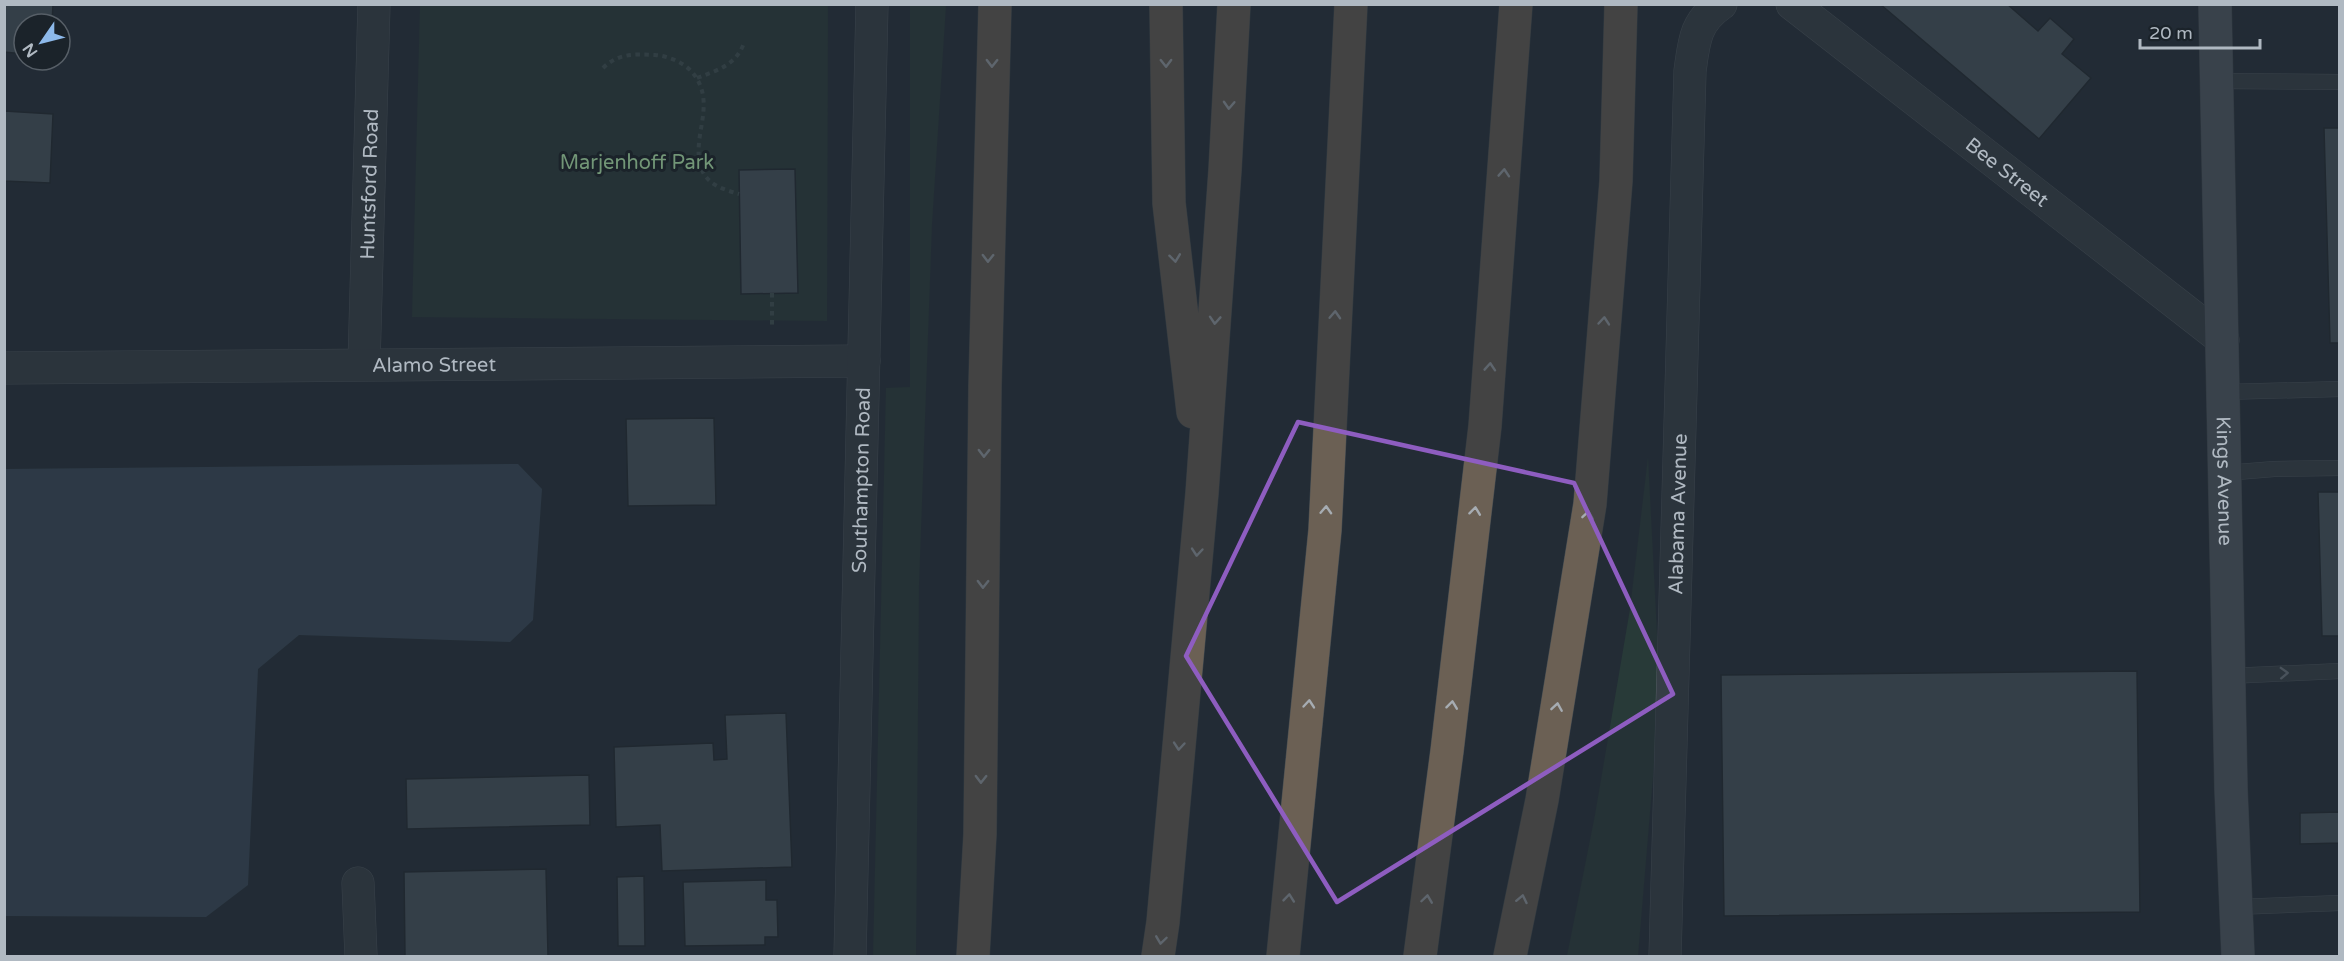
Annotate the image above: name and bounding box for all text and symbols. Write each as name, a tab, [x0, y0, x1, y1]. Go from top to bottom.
north arrow	[12, 12, 72, 72]
scale bar	[2140, 12, 2260, 50]
text: 20 m	[2149, 22, 2193, 44]
text: N	[19, 39, 42, 61]
one-way arrow	[985, 58, 998, 67]
one-way arrow	[1160, 58, 1173, 67]
one-way arrow	[1222, 100, 1235, 109]
street label: Huntsford Road	[356, 108, 384, 260]
street label: Bee Street	[1960, 133, 2053, 213]
park label: Marjenhoff Park	[560, 151, 714, 175]
one-way arrow	[1497, 168, 1510, 177]
one-way arrow	[981, 253, 994, 262]
one-way arrow	[1168, 253, 1181, 262]
one-way arrow	[1329, 311, 1342, 320]
one-way arrow	[1208, 316, 1221, 325]
one-way arrow	[1598, 316, 1611, 325]
street label: Alamo Street	[372, 353, 496, 378]
one-way arrow	[1483, 363, 1496, 372]
street label: Southampton Road	[848, 387, 876, 573]
street label: Kings Avenue	[2210, 416, 2237, 546]
street label: Alabama Avenue	[1664, 433, 1693, 595]
one-way arrow	[978, 448, 990, 457]
one-way arrow	[1319, 506, 1332, 515]
one-way arrow	[1469, 507, 1481, 516]
one-way arrow	[1581, 510, 1593, 520]
one-way arrow	[1191, 547, 1204, 556]
one-way arrow	[976, 580, 989, 589]
one-way arrow	[2280, 667, 2289, 680]
one-way arrow	[1302, 700, 1315, 709]
one-way arrow	[1446, 701, 1458, 710]
one-way arrow	[1550, 703, 1562, 712]
one-way arrow	[1173, 741, 1186, 750]
one-way arrow	[975, 775, 987, 784]
one-way arrow	[1283, 894, 1295, 903]
one-way arrow	[1421, 894, 1433, 903]
one-way arrow	[1515, 895, 1528, 905]
one-way arrow	[1155, 935, 1167, 944]

